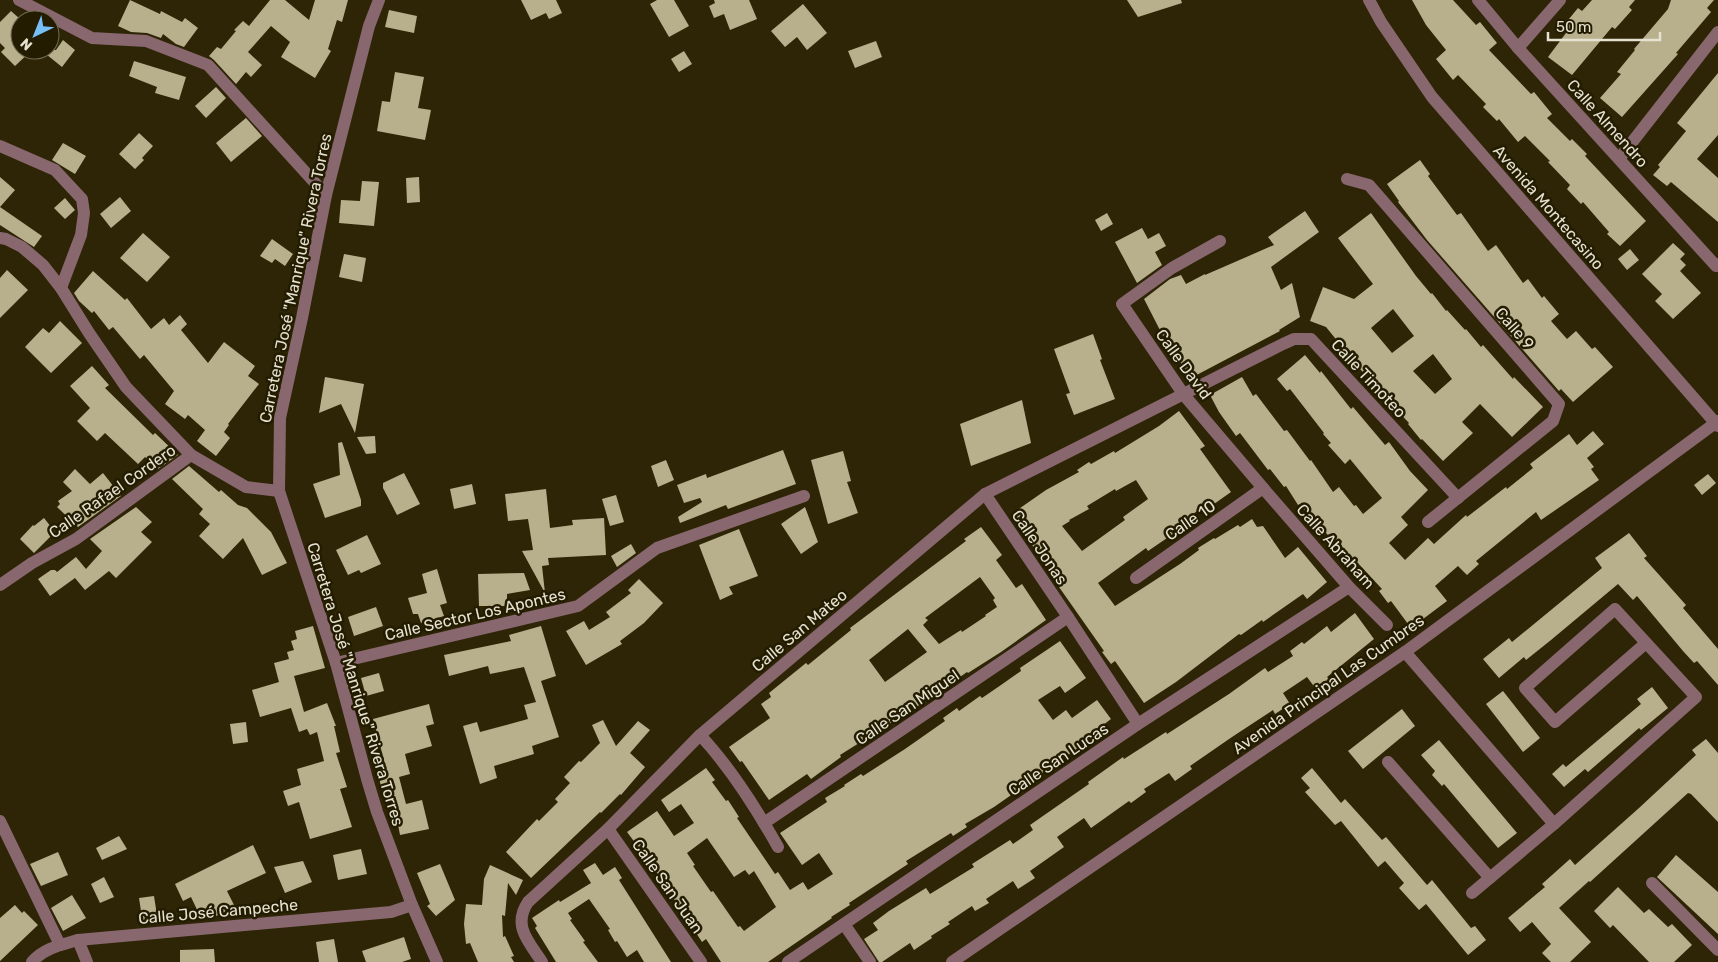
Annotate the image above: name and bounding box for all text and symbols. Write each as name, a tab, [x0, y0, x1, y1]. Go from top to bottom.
north arrow	[10, 10, 60, 60]
scale bar	[1548, 10, 1660, 42]
text: 50 m	[1556, 18, 1591, 36]
text: N	[17, 34, 36, 54]
street label: Calle Almendro	[1563, 75, 1652, 171]
street label: Carretera José "Manrique" Rivera Torres	[255, 132, 336, 425]
street label: Avenida Montecasino	[1489, 141, 1608, 274]
street label: Calle 9	[1491, 303, 1538, 353]
street label: Calle David	[1152, 325, 1215, 403]
street label: Calle Timoteo	[1327, 335, 1410, 422]
street label: Calle Rafael Cordero	[45, 441, 179, 542]
street label: Calle 10	[1161, 496, 1219, 545]
street label: Calle Abraham	[1293, 500, 1379, 593]
street label: Calle Jonas	[1008, 506, 1072, 588]
street label: Carretera José "Manrique" Rivera Torres	[303, 540, 408, 828]
street label: Calle Sector Los Apontes	[383, 584, 567, 645]
street label: Calle San Mateo	[748, 585, 851, 676]
street label: Avenida Principal Las Cumbres	[1229, 611, 1428, 758]
street label: Calle San Miguel	[852, 666, 963, 749]
street label: Calle San Lucas	[1005, 719, 1112, 800]
street label: Calle San Juan	[628, 835, 707, 937]
street label: Calle José Campeche	[137, 895, 299, 928]

